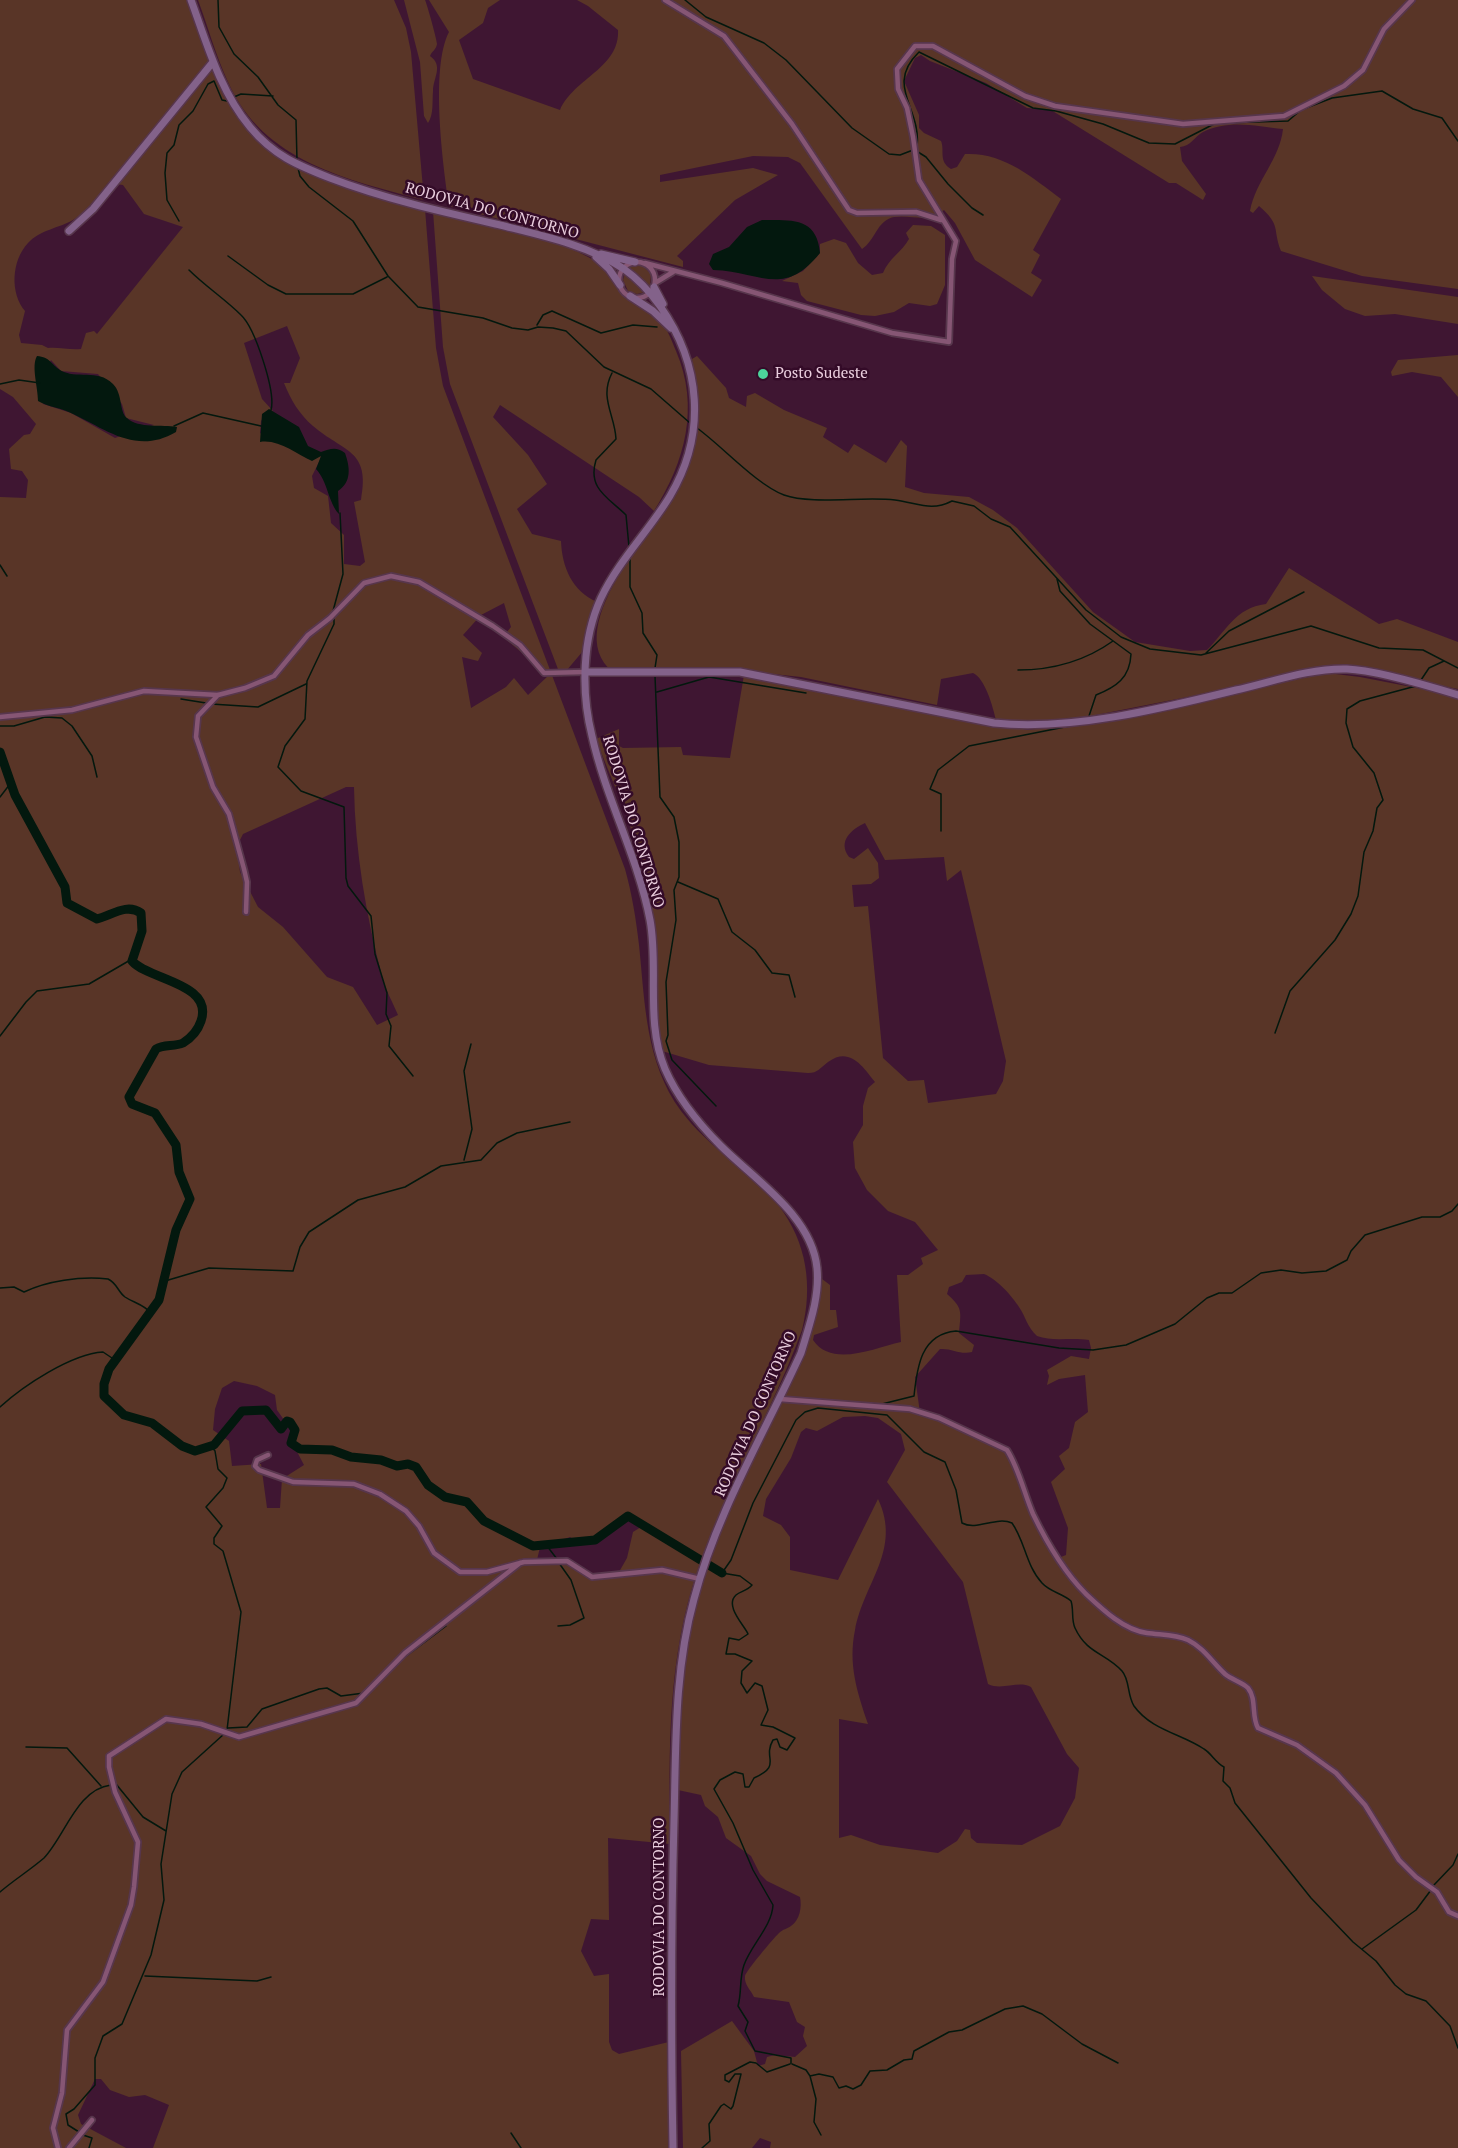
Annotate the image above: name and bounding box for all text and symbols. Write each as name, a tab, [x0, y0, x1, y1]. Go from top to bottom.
street label: RODOVIA DO CONTORNO	[403, 179, 581, 243]
place label: Posto Sudeste	[775, 365, 868, 383]
marker: Posto Sudeste	[756, 367, 770, 381]
street label: RODOVIA DO CONTORNO	[598, 734, 668, 910]
street label: RODOVIA DO CONTORNO	[711, 1329, 801, 1499]
street label: RODOVIA DO CONTORNO	[651, 1817, 669, 1997]

